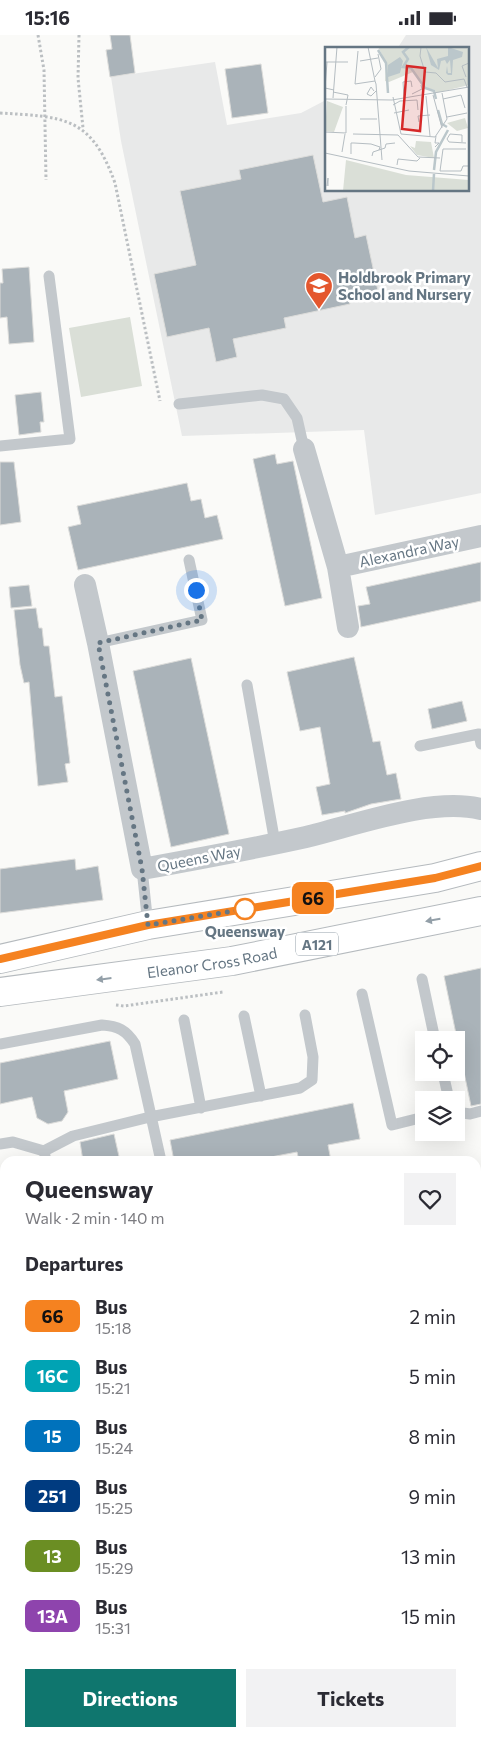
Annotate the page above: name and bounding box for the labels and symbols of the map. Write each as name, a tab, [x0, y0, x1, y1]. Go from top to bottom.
inset map	[325, 47, 468, 191]
place label: Holdbrook Primary School and Nursery	[338, 268, 472, 303]
school or university icon: Holdbrook Primary School and Nursery	[304, 271, 334, 310]
street label: Alexandra Way	[357, 532, 461, 570]
your location	[184, 578, 209, 603]
street label: Queens Way	[156, 841, 243, 875]
line badge: 66	[290, 882, 336, 914]
marker: Queensway	[234, 898, 256, 920]
one-way arrow	[425, 916, 441, 924]
place label: Queensway	[205, 922, 286, 940]
road number: A121	[296, 933, 338, 956]
street label: Eleanor Cross Road	[146, 943, 278, 981]
one-way arrow	[96, 975, 112, 983]

